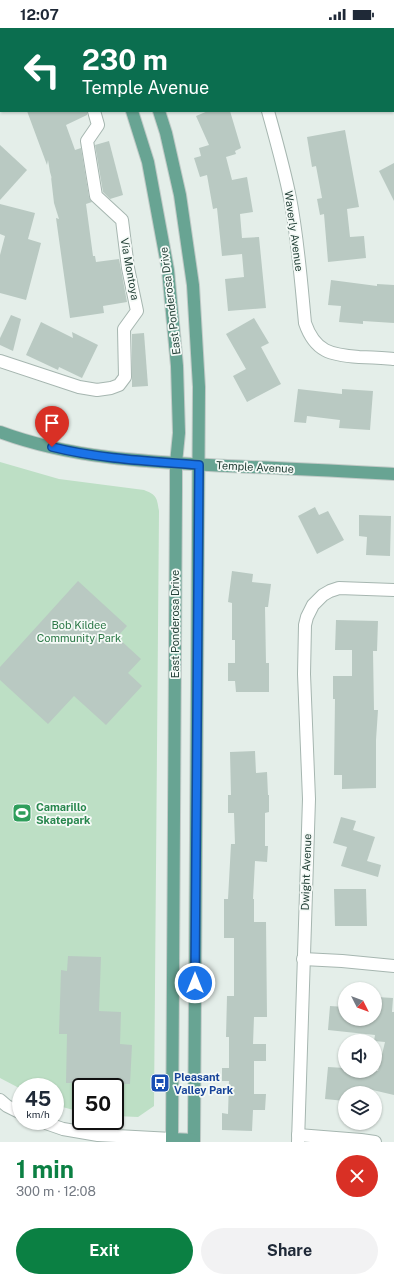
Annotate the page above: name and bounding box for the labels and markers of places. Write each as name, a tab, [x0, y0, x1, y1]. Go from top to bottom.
pin	[35, 406, 69, 447]
place label: Camarillo Skatepark	[36, 801, 91, 826]
sports icon: Camarillo Skatepark	[11, 802, 33, 824]
place label: Pleasant Valley Park	[174, 1071, 234, 1096]
bus stop icon: Pleasant Valley Park	[149, 1072, 171, 1094]

